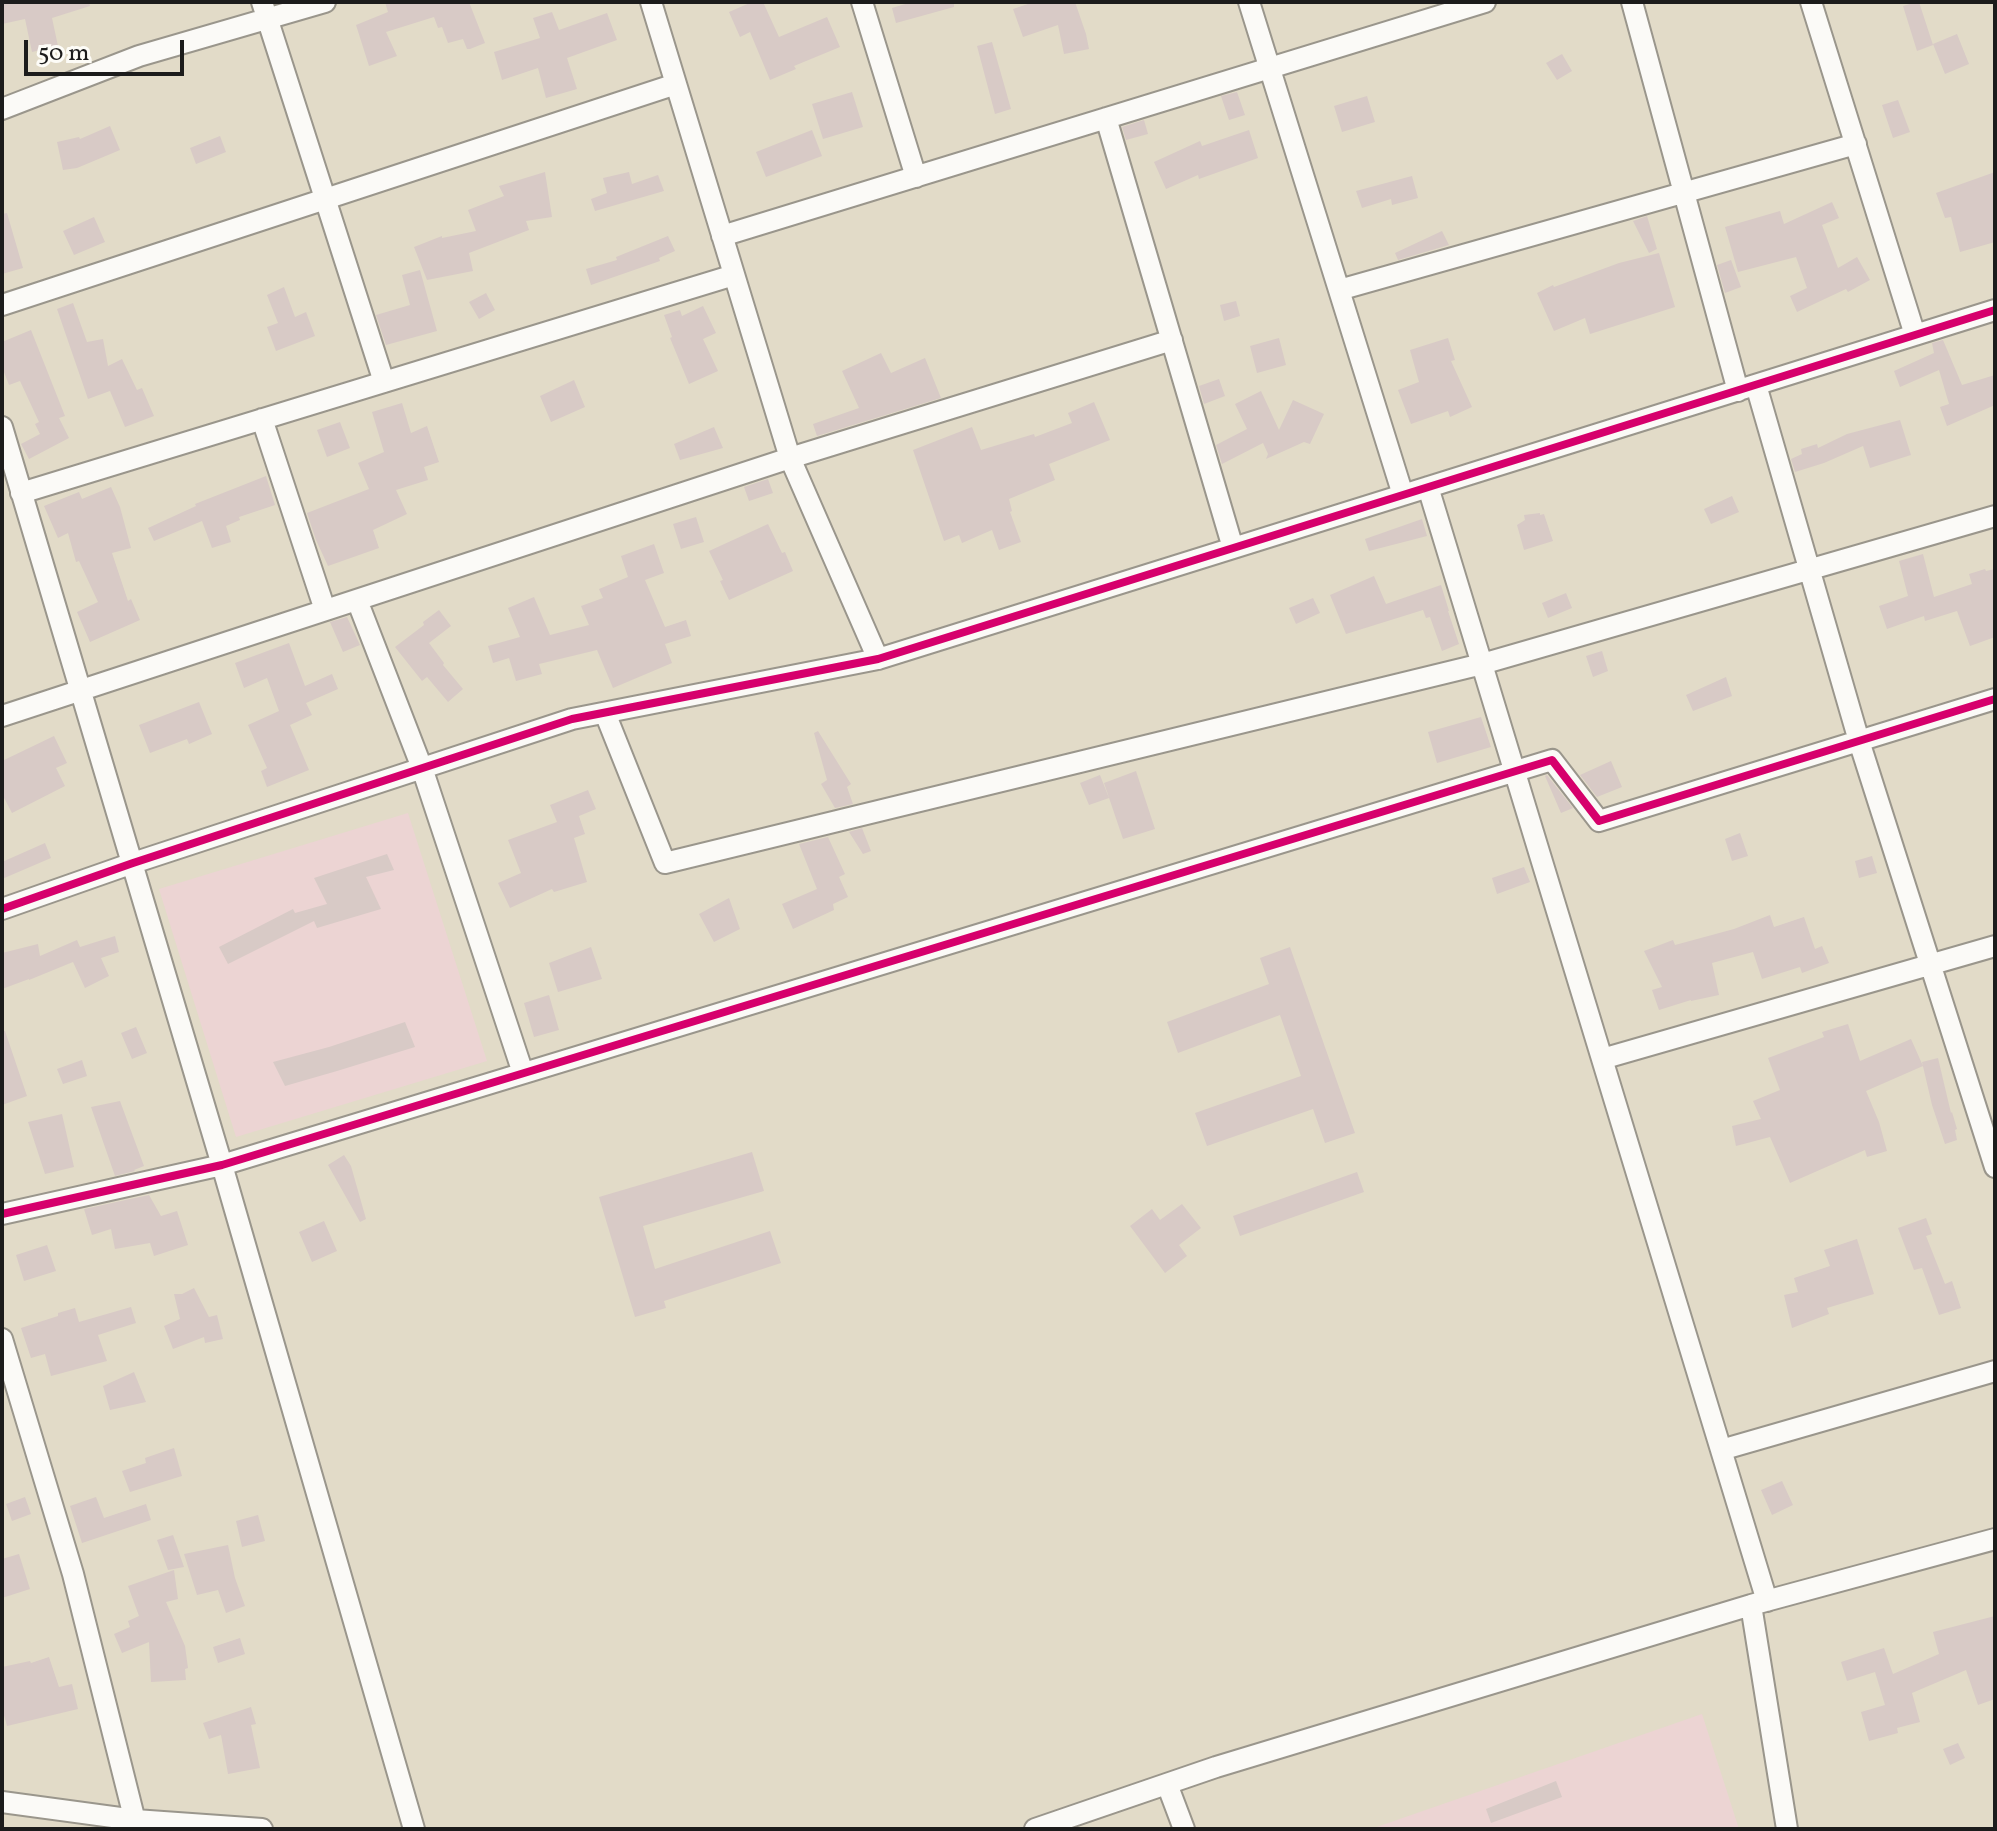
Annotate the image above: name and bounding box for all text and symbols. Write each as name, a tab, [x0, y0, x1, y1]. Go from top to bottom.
scale bar	[28, 24, 188, 74]
text: 50 m	[38, 37, 90, 71]

